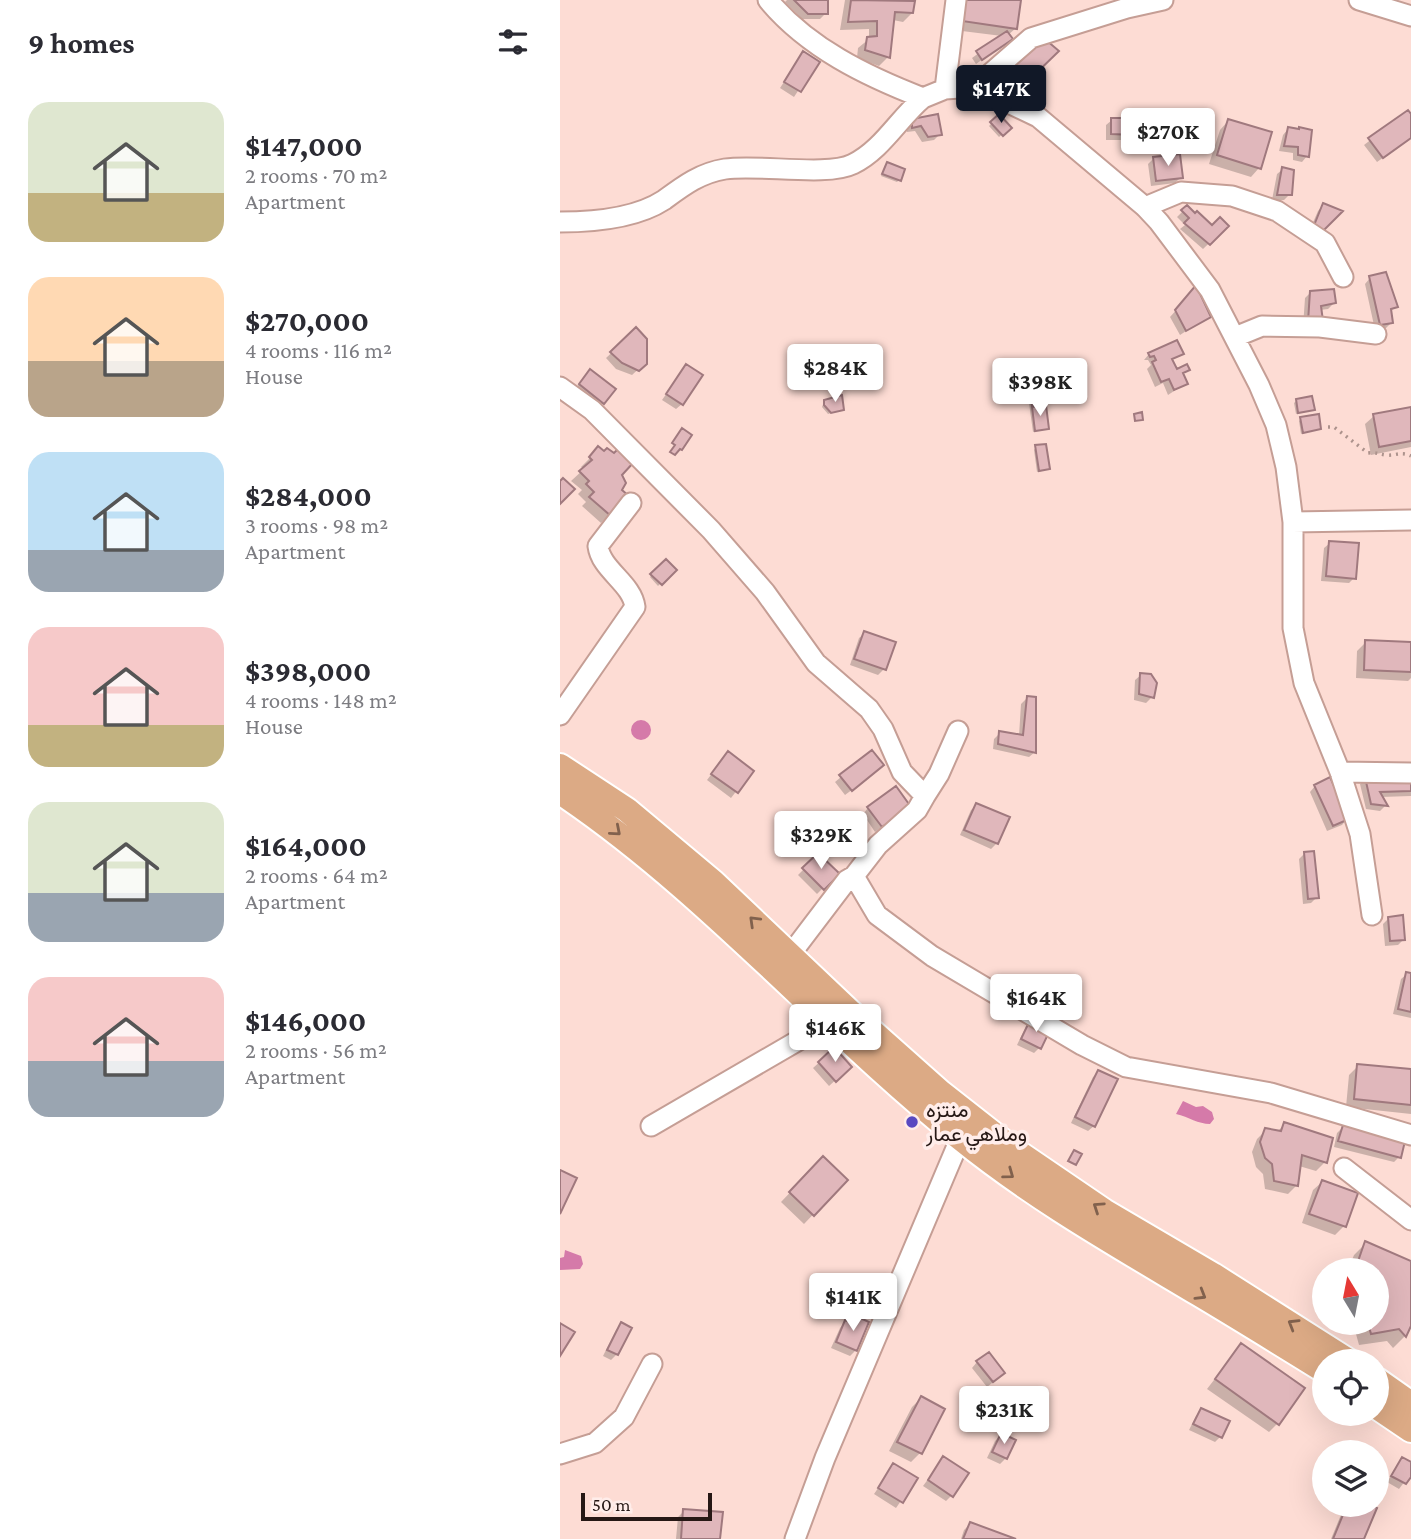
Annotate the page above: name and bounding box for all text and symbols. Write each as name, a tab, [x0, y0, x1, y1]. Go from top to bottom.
icon: filters	[494, 23, 532, 61]
text: 9 homes	[28, 26, 135, 59]
pin: $147K	[952, 66, 1050, 125]
text: $147K	[972, 75, 1030, 101]
pin: $270K	[1119, 108, 1217, 168]
text: $270K	[1137, 118, 1199, 144]
text: $147,000	[245, 129, 363, 162]
icon: home	[84, 130, 168, 214]
text: 2 rooms · 70 m²	[245, 162, 388, 188]
text: Apartment	[245, 188, 345, 214]
text: $270,000	[245, 304, 369, 337]
icon: home	[84, 305, 168, 389]
text: 4 rooms · 116 m²	[245, 337, 392, 363]
pin: $284K	[786, 344, 884, 404]
text: $284K	[803, 354, 867, 380]
pin: $398K	[991, 358, 1089, 418]
text: House	[245, 363, 303, 389]
text: $398K	[1008, 368, 1072, 394]
text: $284,000	[245, 479, 372, 512]
icon: home	[84, 480, 168, 564]
text: 3 rooms · 98 m²	[245, 512, 388, 538]
text: Apartment	[245, 538, 345, 564]
text: $398,000	[245, 654, 371, 687]
icon: home	[84, 655, 168, 739]
text: 4 rooms · 148 m²	[245, 687, 397, 713]
text: House	[245, 713, 303, 739]
pin: $329K	[772, 812, 870, 871]
text: $329K	[790, 821, 852, 847]
one-way arrow	[608, 823, 621, 836]
text: $164,000	[245, 829, 367, 862]
icon: home	[84, 830, 168, 914]
text: 2 rooms · 64 m²	[245, 862, 388, 888]
text: Apartment	[245, 888, 345, 914]
one-way arrow	[750, 917, 763, 930]
pin: $164K	[987, 974, 1085, 1034]
text: $164K	[1006, 984, 1066, 1010]
text: $146,000	[245, 1004, 366, 1037]
pin: $146K	[786, 1004, 884, 1064]
icon: home	[84, 1005, 168, 1089]
text: $146K	[805, 1014, 865, 1040]
text: 2 rooms · 56 m²	[245, 1037, 387, 1063]
text: Apartment	[245, 1063, 345, 1089]
place label: منتزه وملاهي عمار	[925, 1098, 1027, 1151]
marker: منتزه وملاهي عمار	[904, 1114, 920, 1130]
one-way arrow	[1001, 1166, 1013, 1178]
one-way arrow	[1093, 1203, 1106, 1215]
north arrow	[1312, 1258, 1390, 1335]
map controls	[1312, 1258, 1389, 1517]
pin: $141K	[804, 1274, 902, 1333]
text: $141K	[825, 1283, 881, 1309]
one-way arrow	[1194, 1287, 1207, 1300]
one-way arrow	[1288, 1320, 1301, 1333]
button: locate	[1312, 1349, 1389, 1426]
pin: $231K	[955, 1386, 1053, 1446]
text: $231K	[975, 1396, 1033, 1422]
button: layers	[1312, 1440, 1389, 1517]
scale bar	[581, 1490, 712, 1522]
text: 50 m	[592, 1494, 631, 1515]

